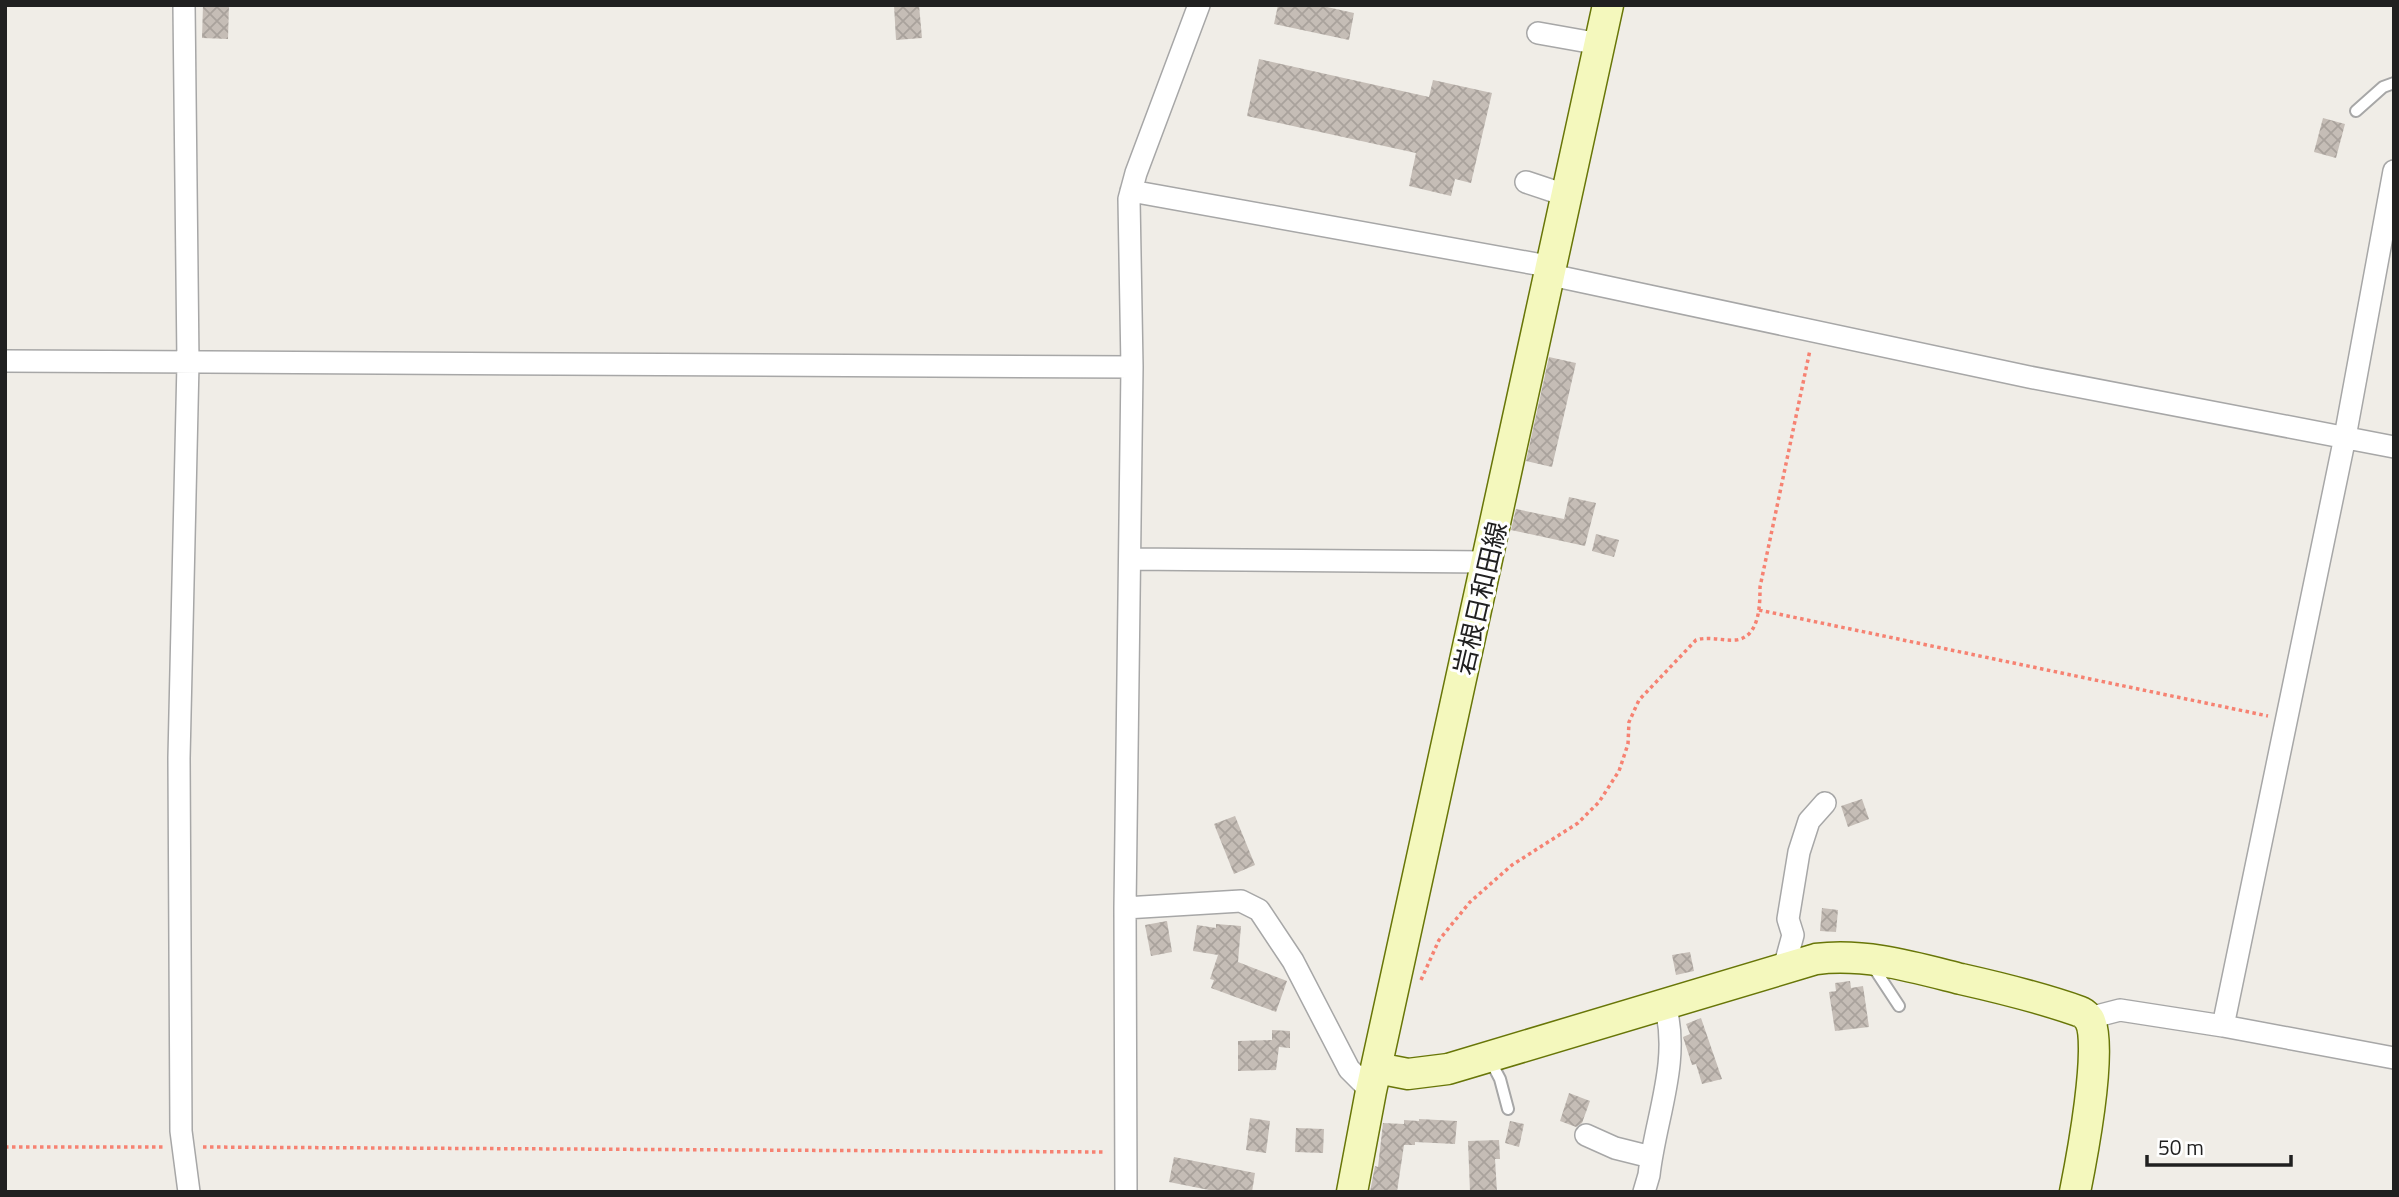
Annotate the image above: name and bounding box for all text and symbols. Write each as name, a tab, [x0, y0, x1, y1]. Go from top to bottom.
street label: 岩根日和田線	[1443, 518, 1517, 678]
scale bar	[2147, 1124, 2290, 1168]
text: 50 m	[2158, 1131, 2204, 1163]

